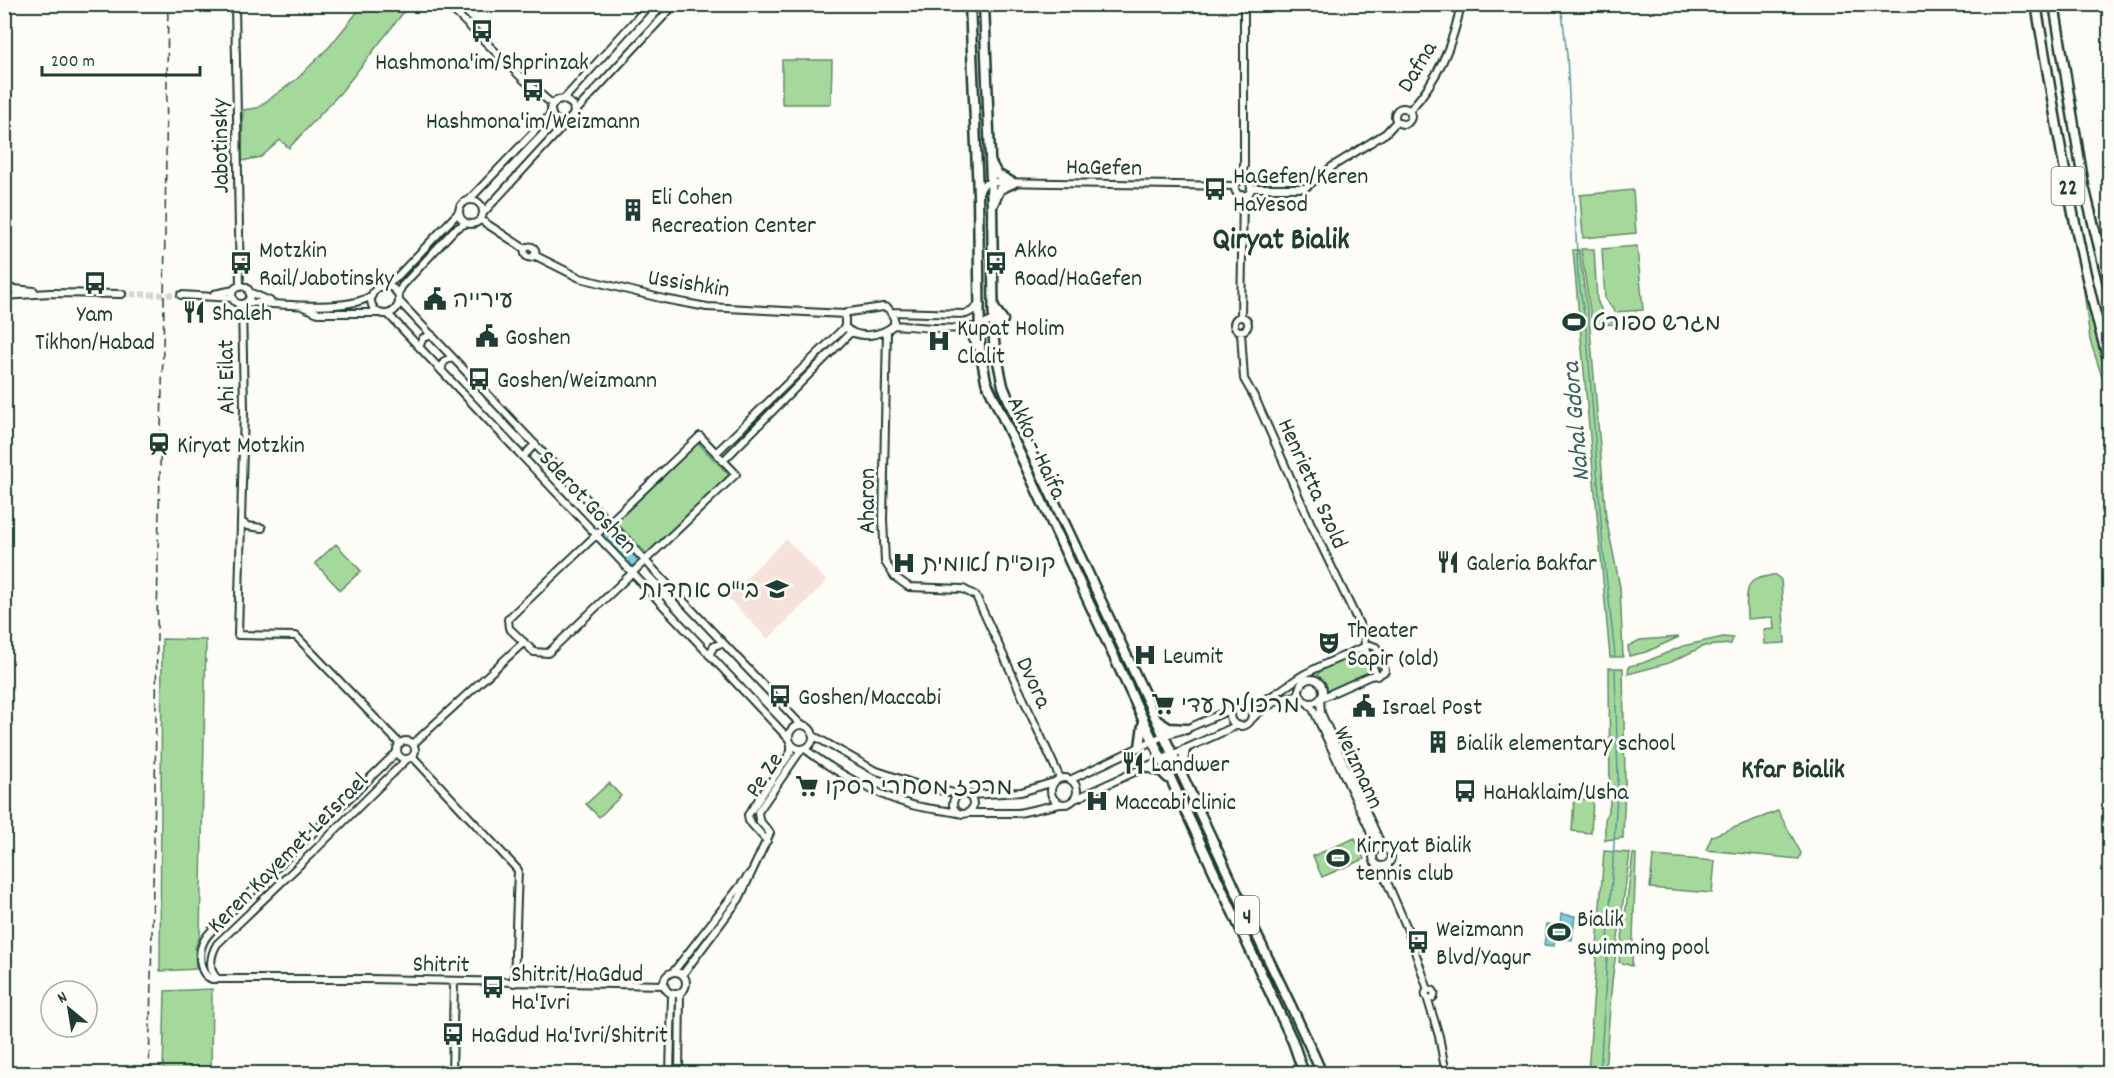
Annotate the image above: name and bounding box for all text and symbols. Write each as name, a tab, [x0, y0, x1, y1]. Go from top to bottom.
bus stop icon: Hashmona'im/Shprinzak	[469, 18, 495, 44]
street label: Dafna	[1390, 35, 1448, 100]
scale bar	[42, 39, 200, 77]
place label: Hashmona'im/Shprinzak	[375, 47, 589, 81]
text: 200 m	[51, 50, 95, 75]
bus stop icon: Hashmona'im/Weizmann	[520, 77, 546, 103]
street label: Jabotinsky	[204, 97, 240, 194]
place label: Hashmona'im/Weizmann	[426, 106, 640, 140]
street label: HaGefen	[1065, 151, 1142, 187]
place label: HaGefen/Keren HaYesod	[1233, 161, 1368, 223]
road number: 22	[2052, 167, 2084, 205]
bus stop icon: HaGefen/Keren HaYesod	[1202, 176, 1228, 202]
place label: Eli Cohen Recreation Center	[651, 182, 816, 244]
building icon: Eli Cohen Recreation Center	[620, 197, 646, 223]
district label: Qiryat Bialik	[1213, 221, 1349, 264]
place label: Motzkin Rail/Jabotinsky	[259, 235, 395, 297]
place label: Akko Road/HaGefen	[1014, 235, 1142, 297]
bus stop icon: Motzkin Rail/Jabotinsky	[228, 250, 254, 276]
bus stop icon: Akko Road/HaGefen	[983, 250, 1009, 276]
street label: Ussishkin	[645, 262, 732, 308]
bus stop icon: Yam Tikhon/Habad	[82, 270, 108, 296]
place label: עירייה	[453, 285, 513, 319]
public building icon: עירייה	[422, 286, 448, 312]
place label: Shaleh	[212, 298, 272, 332]
place label: Yam Tikhon/Habad	[35, 299, 155, 361]
restaurant icon: Shaleh	[181, 299, 207, 325]
place label: מגרש ספורט	[1592, 308, 1721, 342]
sports icon: מגרש ספורט	[1561, 309, 1587, 335]
place label: Kupat Holim Clalit	[957, 313, 1065, 375]
place label: Goshen	[505, 322, 571, 356]
public building icon: Goshen	[474, 323, 500, 349]
hospital icon: Kupat Holim Clalit	[926, 328, 952, 354]
street label: Ahi Eilat	[210, 339, 246, 415]
water label: Nahal Gdora	[1554, 359, 1601, 483]
place label: Goshen/Weizmann	[497, 365, 657, 399]
bus stop icon: Goshen/Weizmann	[466, 366, 492, 392]
street label: Akko - Haifa	[997, 391, 1074, 506]
street label: Henrietta Szold	[1267, 414, 1355, 555]
place label: Kiryat Motzkin	[177, 430, 305, 464]
station icon: Kiryat Motzkin	[146, 431, 172, 457]
street label: Sderot Goshen	[529, 443, 644, 563]
street label: Aharon	[852, 468, 886, 534]
place label: Galeria Bakfar	[1466, 548, 1597, 582]
place label: קופ"ח לאומית	[920, 549, 1056, 583]
restaurant icon: Galeria Bakfar	[1435, 549, 1461, 575]
hospital icon: קופ"ח לאומית	[891, 550, 917, 576]
place label: בי"ס אחדות	[638, 575, 759, 609]
school or university icon: בי"ס אחדות	[764, 576, 790, 602]
place label: Theater Sapir (old)	[1347, 615, 1438, 677]
theatre icon: Theater Sapir (old)	[1316, 630, 1342, 656]
place label: Leumit	[1163, 641, 1224, 675]
hospital icon: Leumit	[1132, 642, 1158, 668]
street label: Dvora	[1006, 652, 1059, 715]
place label: Goshen/Maccabi	[798, 682, 941, 716]
bus stop icon: Goshen/Maccabi	[767, 683, 793, 709]
place label: מרכולית עדי	[1181, 690, 1300, 724]
supermarket icon: מרכולית עדי	[1150, 691, 1176, 717]
place label: Israel Post	[1382, 692, 1482, 726]
public building icon: Israel Post	[1351, 693, 1377, 719]
street label: Weizmann	[1323, 721, 1391, 815]
place label: Bialik elementary school	[1456, 728, 1676, 762]
building icon: Bialik elementary school	[1425, 729, 1451, 755]
street label: Pe Ze	[738, 746, 793, 805]
place label: Landwer	[1151, 749, 1229, 783]
restaurant icon: Landwer	[1120, 750, 1146, 776]
district label: Kfar Bialik	[1741, 752, 1845, 791]
street label: Keren Kayemet LeIsrael	[201, 766, 378, 943]
place label: מרכז מסחרי רסקו	[825, 772, 1013, 806]
supermarket icon: מרכז מסחרי רסקו	[794, 773, 820, 799]
place label: HaHaklaim/Usha	[1483, 777, 1629, 811]
bus stop icon: HaHaklaim/Usha	[1452, 778, 1478, 804]
place label: Maccabi clinic	[1115, 787, 1236, 821]
hospital icon: Maccabi clinic	[1084, 788, 1110, 814]
place label: Kirryat Bialik tennis club	[1356, 830, 1472, 892]
sports icon: Kirryat Bialik tennis club	[1325, 845, 1351, 871]
road number: 4	[1235, 896, 1259, 934]
place label: Bialik swimming pool	[1577, 904, 1710, 966]
place label: Weizmann Blvd/Yagur	[1436, 914, 1531, 976]
sports icon: Bialik swimming pool	[1546, 919, 1572, 945]
bus stop icon: Weizmann Blvd/Yagur	[1405, 929, 1431, 955]
street label: Shitrit	[412, 949, 470, 983]
place label: Shitrit/HaGdud Ha'Ivri	[511, 959, 643, 1021]
bus stop icon: Shitrit/HaGdud Ha'Ivri	[480, 974, 506, 1000]
north arrow	[39, 979, 99, 1039]
text: N	[54, 986, 72, 1010]
place label: HaGdud Ha'Ivri/Shitrit	[471, 1020, 668, 1054]
bus stop icon: HaGdud Ha'Ivri/Shitrit	[440, 1021, 466, 1047]

